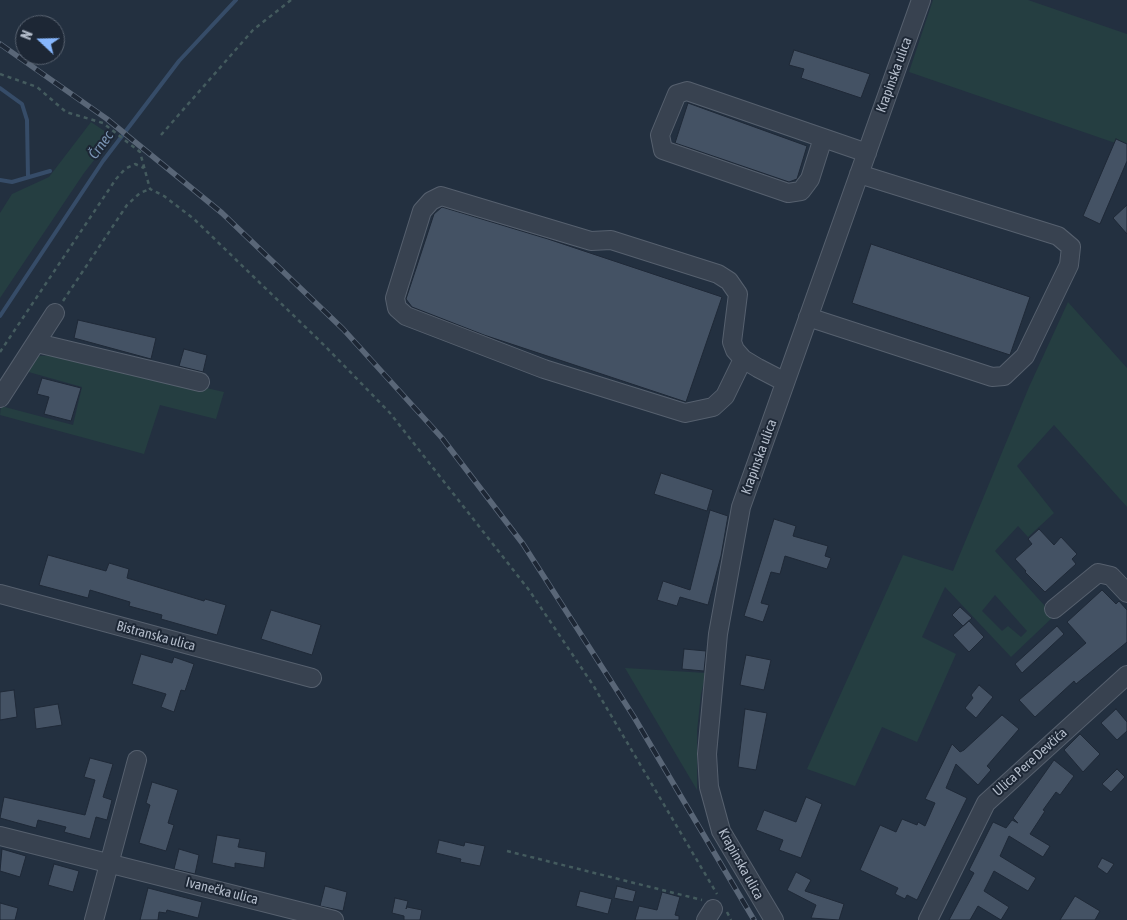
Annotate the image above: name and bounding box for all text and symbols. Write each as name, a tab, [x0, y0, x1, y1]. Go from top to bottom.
north arrow	[15, 15, 65, 65]
text: N	[18, 28, 36, 42]
street label: Krapinska ulica	[873, 35, 915, 115]
water label: Črnec	[85, 127, 117, 163]
street label: Krapinska ulica	[738, 417, 780, 497]
street label: Bistranska ulica	[115, 617, 197, 655]
street label: Ulica Pere Devčića	[989, 724, 1071, 800]
street label: Krapinska ulica	[715, 825, 767, 903]
street label: Ivanečka ulica	[184, 874, 260, 908]

